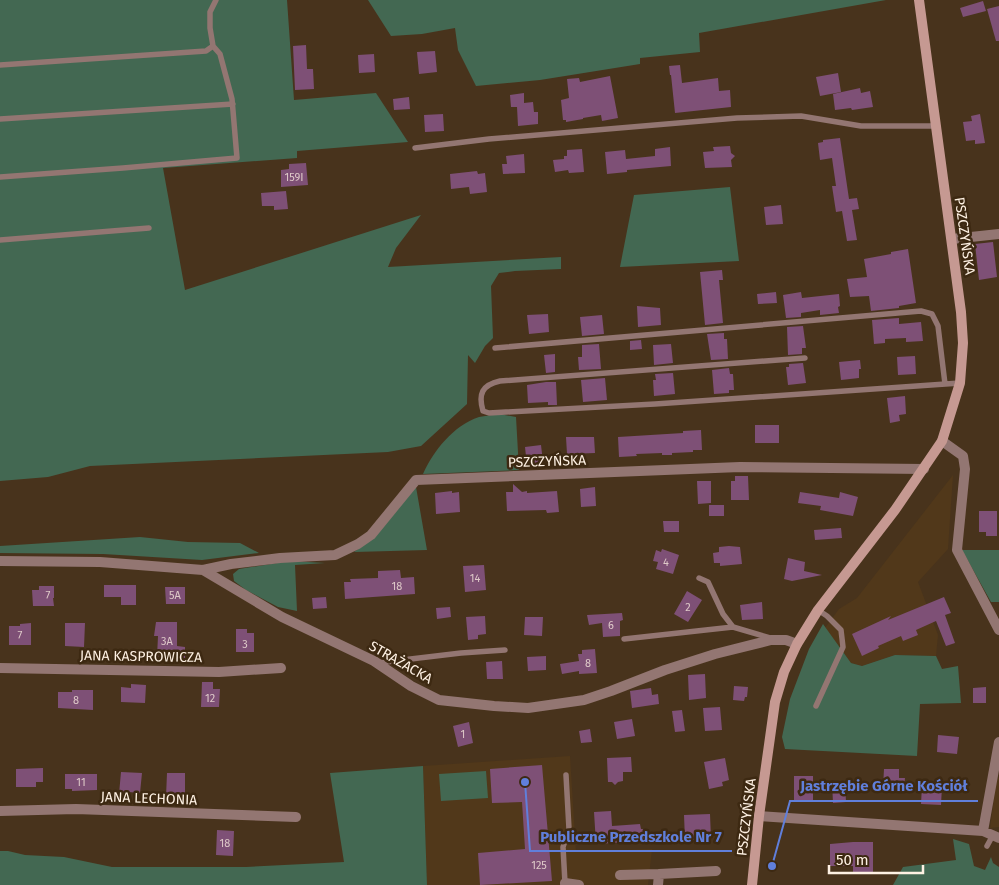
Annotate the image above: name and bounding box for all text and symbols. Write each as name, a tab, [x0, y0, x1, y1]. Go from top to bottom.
house number: 159I	[284, 171, 304, 184]
street label: PSZCZYŃSKA	[951, 196, 979, 276]
street label: PSZCZYŃSKA	[508, 451, 586, 471]
house number: 4	[663, 556, 669, 569]
house number: 14	[470, 572, 480, 585]
house number: 18	[392, 580, 402, 593]
house number: 7	[46, 589, 51, 602]
house number: 5A	[169, 589, 182, 602]
house number: 2	[685, 601, 691, 614]
house number: 6	[608, 619, 614, 632]
house number: 7	[18, 629, 23, 642]
house number: 3A	[161, 635, 174, 648]
street label: STRAŻACKA	[366, 637, 436, 687]
house number: 3	[242, 638, 248, 651]
street label: JANA KASPROWICZA	[80, 647, 202, 666]
house number: 8	[585, 657, 591, 670]
house number: 12	[205, 692, 215, 705]
house number: 8	[73, 694, 79, 707]
house number: 1	[461, 728, 465, 741]
callout: Jastrzębie Górne Kościół	[790, 771, 978, 801]
house number: 11	[76, 776, 86, 789]
street label: PSZCZYŃSKA	[732, 777, 760, 857]
text: Jastrzębie Górne Kościół	[799, 777, 968, 795]
street label: JANA LECHONIA	[100, 788, 198, 809]
callout: Publiczne Przedszkole Nr 7	[530, 821, 732, 851]
text: Publiczne Przedszkole Nr 7	[540, 828, 722, 846]
house number: 18	[220, 837, 230, 850]
scale bar	[829, 842, 923, 874]
text: 50 m	[836, 851, 869, 869]
house number: 125	[531, 859, 547, 872]

